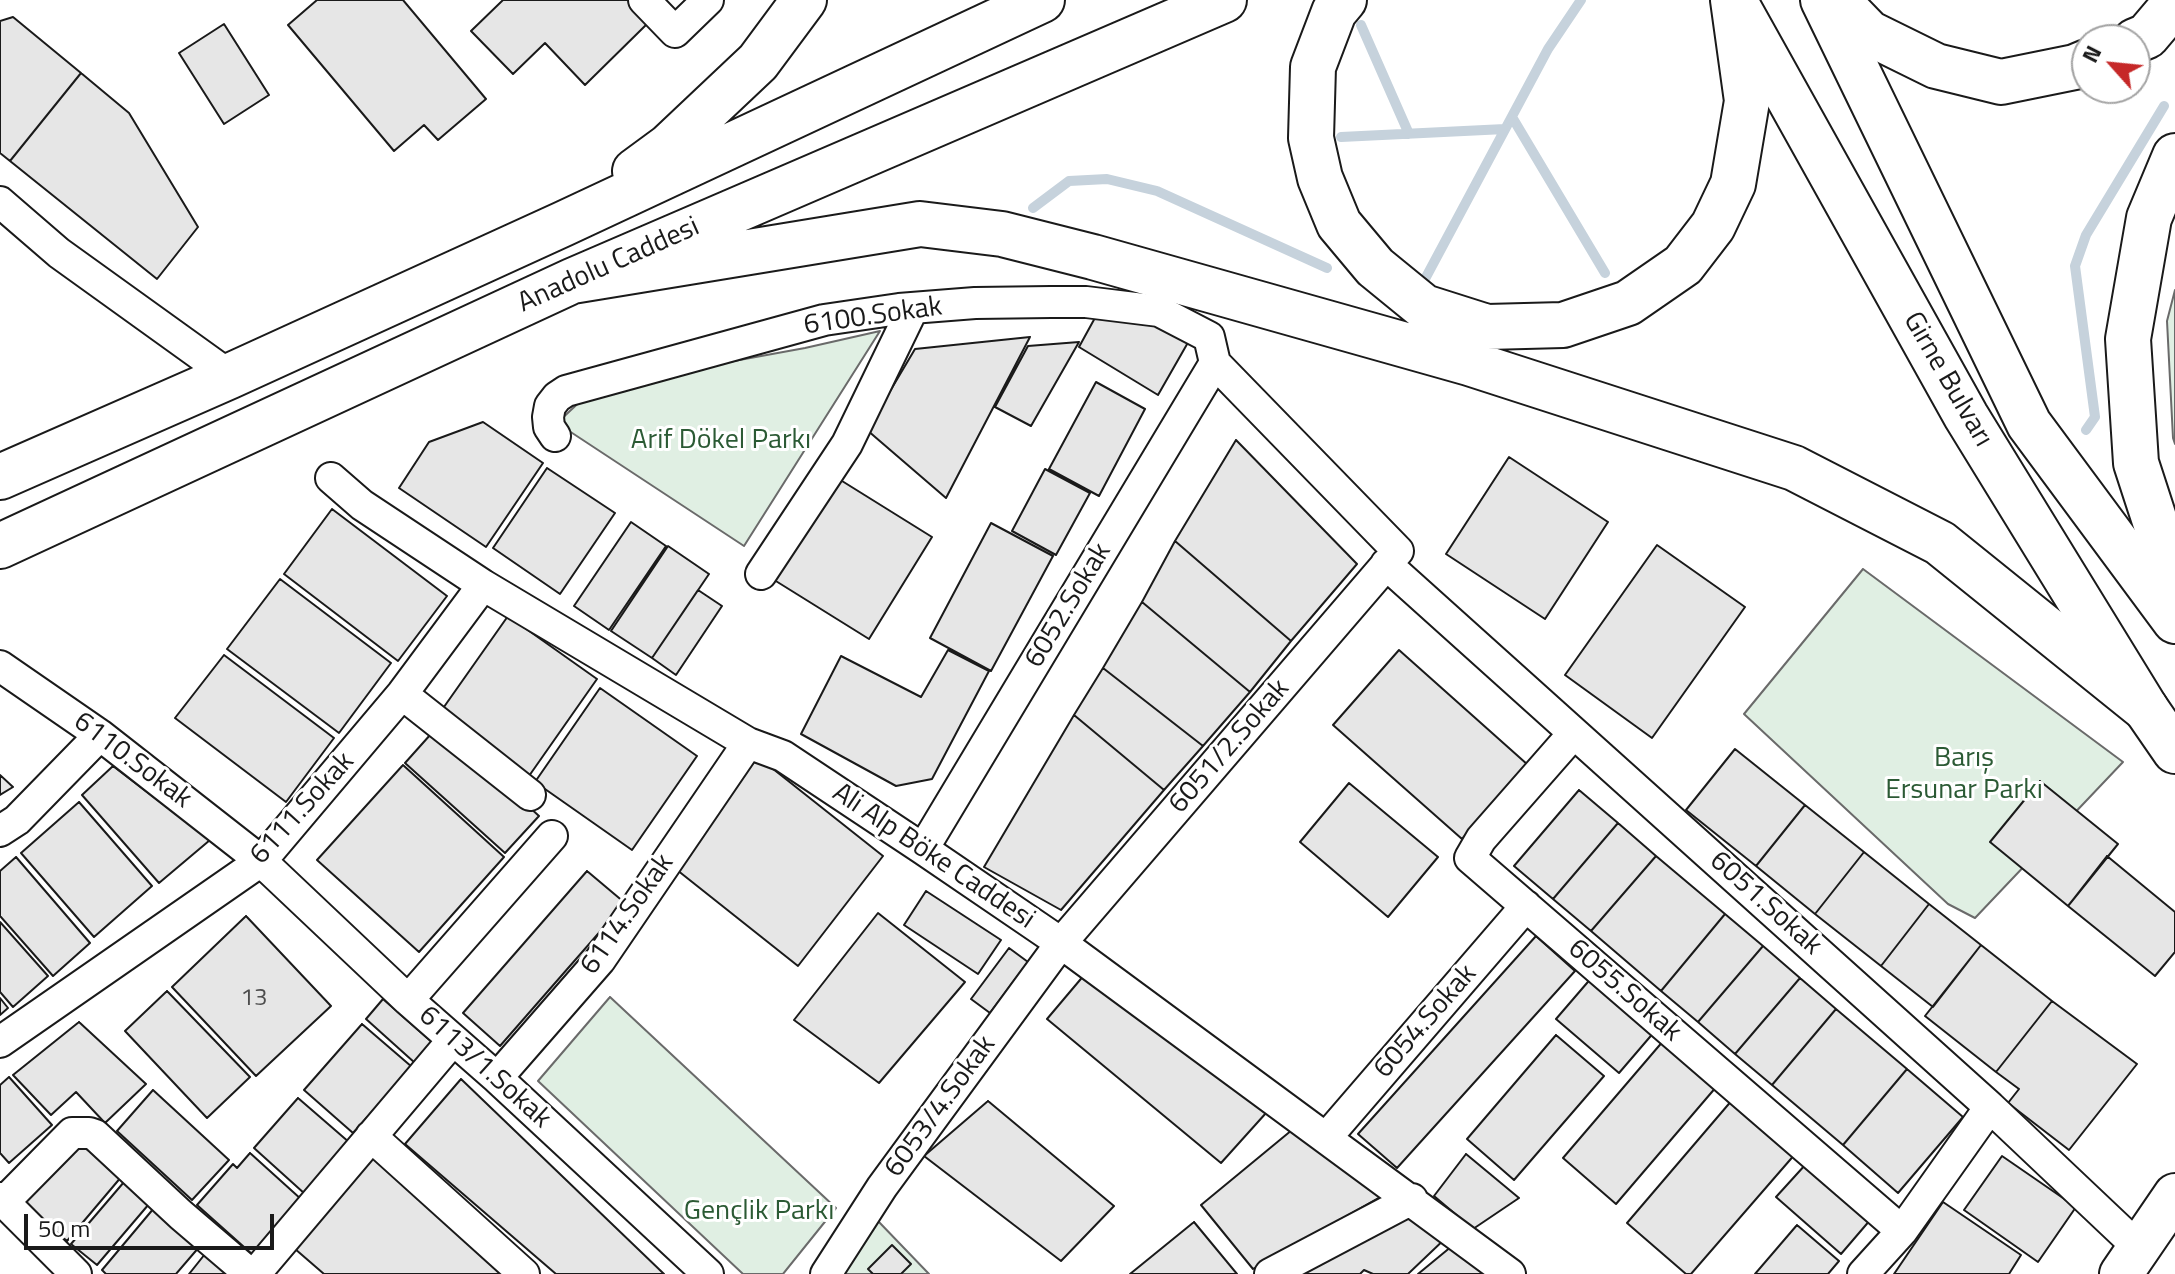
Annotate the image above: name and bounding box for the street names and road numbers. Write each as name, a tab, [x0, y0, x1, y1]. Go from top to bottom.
street label: Anadolu Caddesi	[513, 211, 705, 321]
street label: 6100.Sokak	[802, 291, 944, 343]
street label: Girne Bulvarı	[1895, 307, 1999, 453]
street label: 6052.Sokak	[1019, 538, 1119, 674]
street label: 6051/2.Sokak	[1163, 673, 1297, 821]
street label: 6110.Sokak	[66, 706, 198, 816]
street label: 6111.Sokak	[244, 746, 362, 872]
street label: Ali Alp Böke Caddesi	[825, 777, 1041, 937]
street label: 6051.Sokak	[1702, 845, 1828, 963]
street label: 6114.Sokak	[574, 848, 682, 982]
street label: 6055.Sokak	[1560, 933, 1688, 1049]
street label: 6054.Sokak	[1368, 958, 1484, 1086]
street label: 6113/1.Sokak	[411, 1000, 557, 1136]
street label: 6053/4.Sokak	[878, 1030, 1004, 1184]

